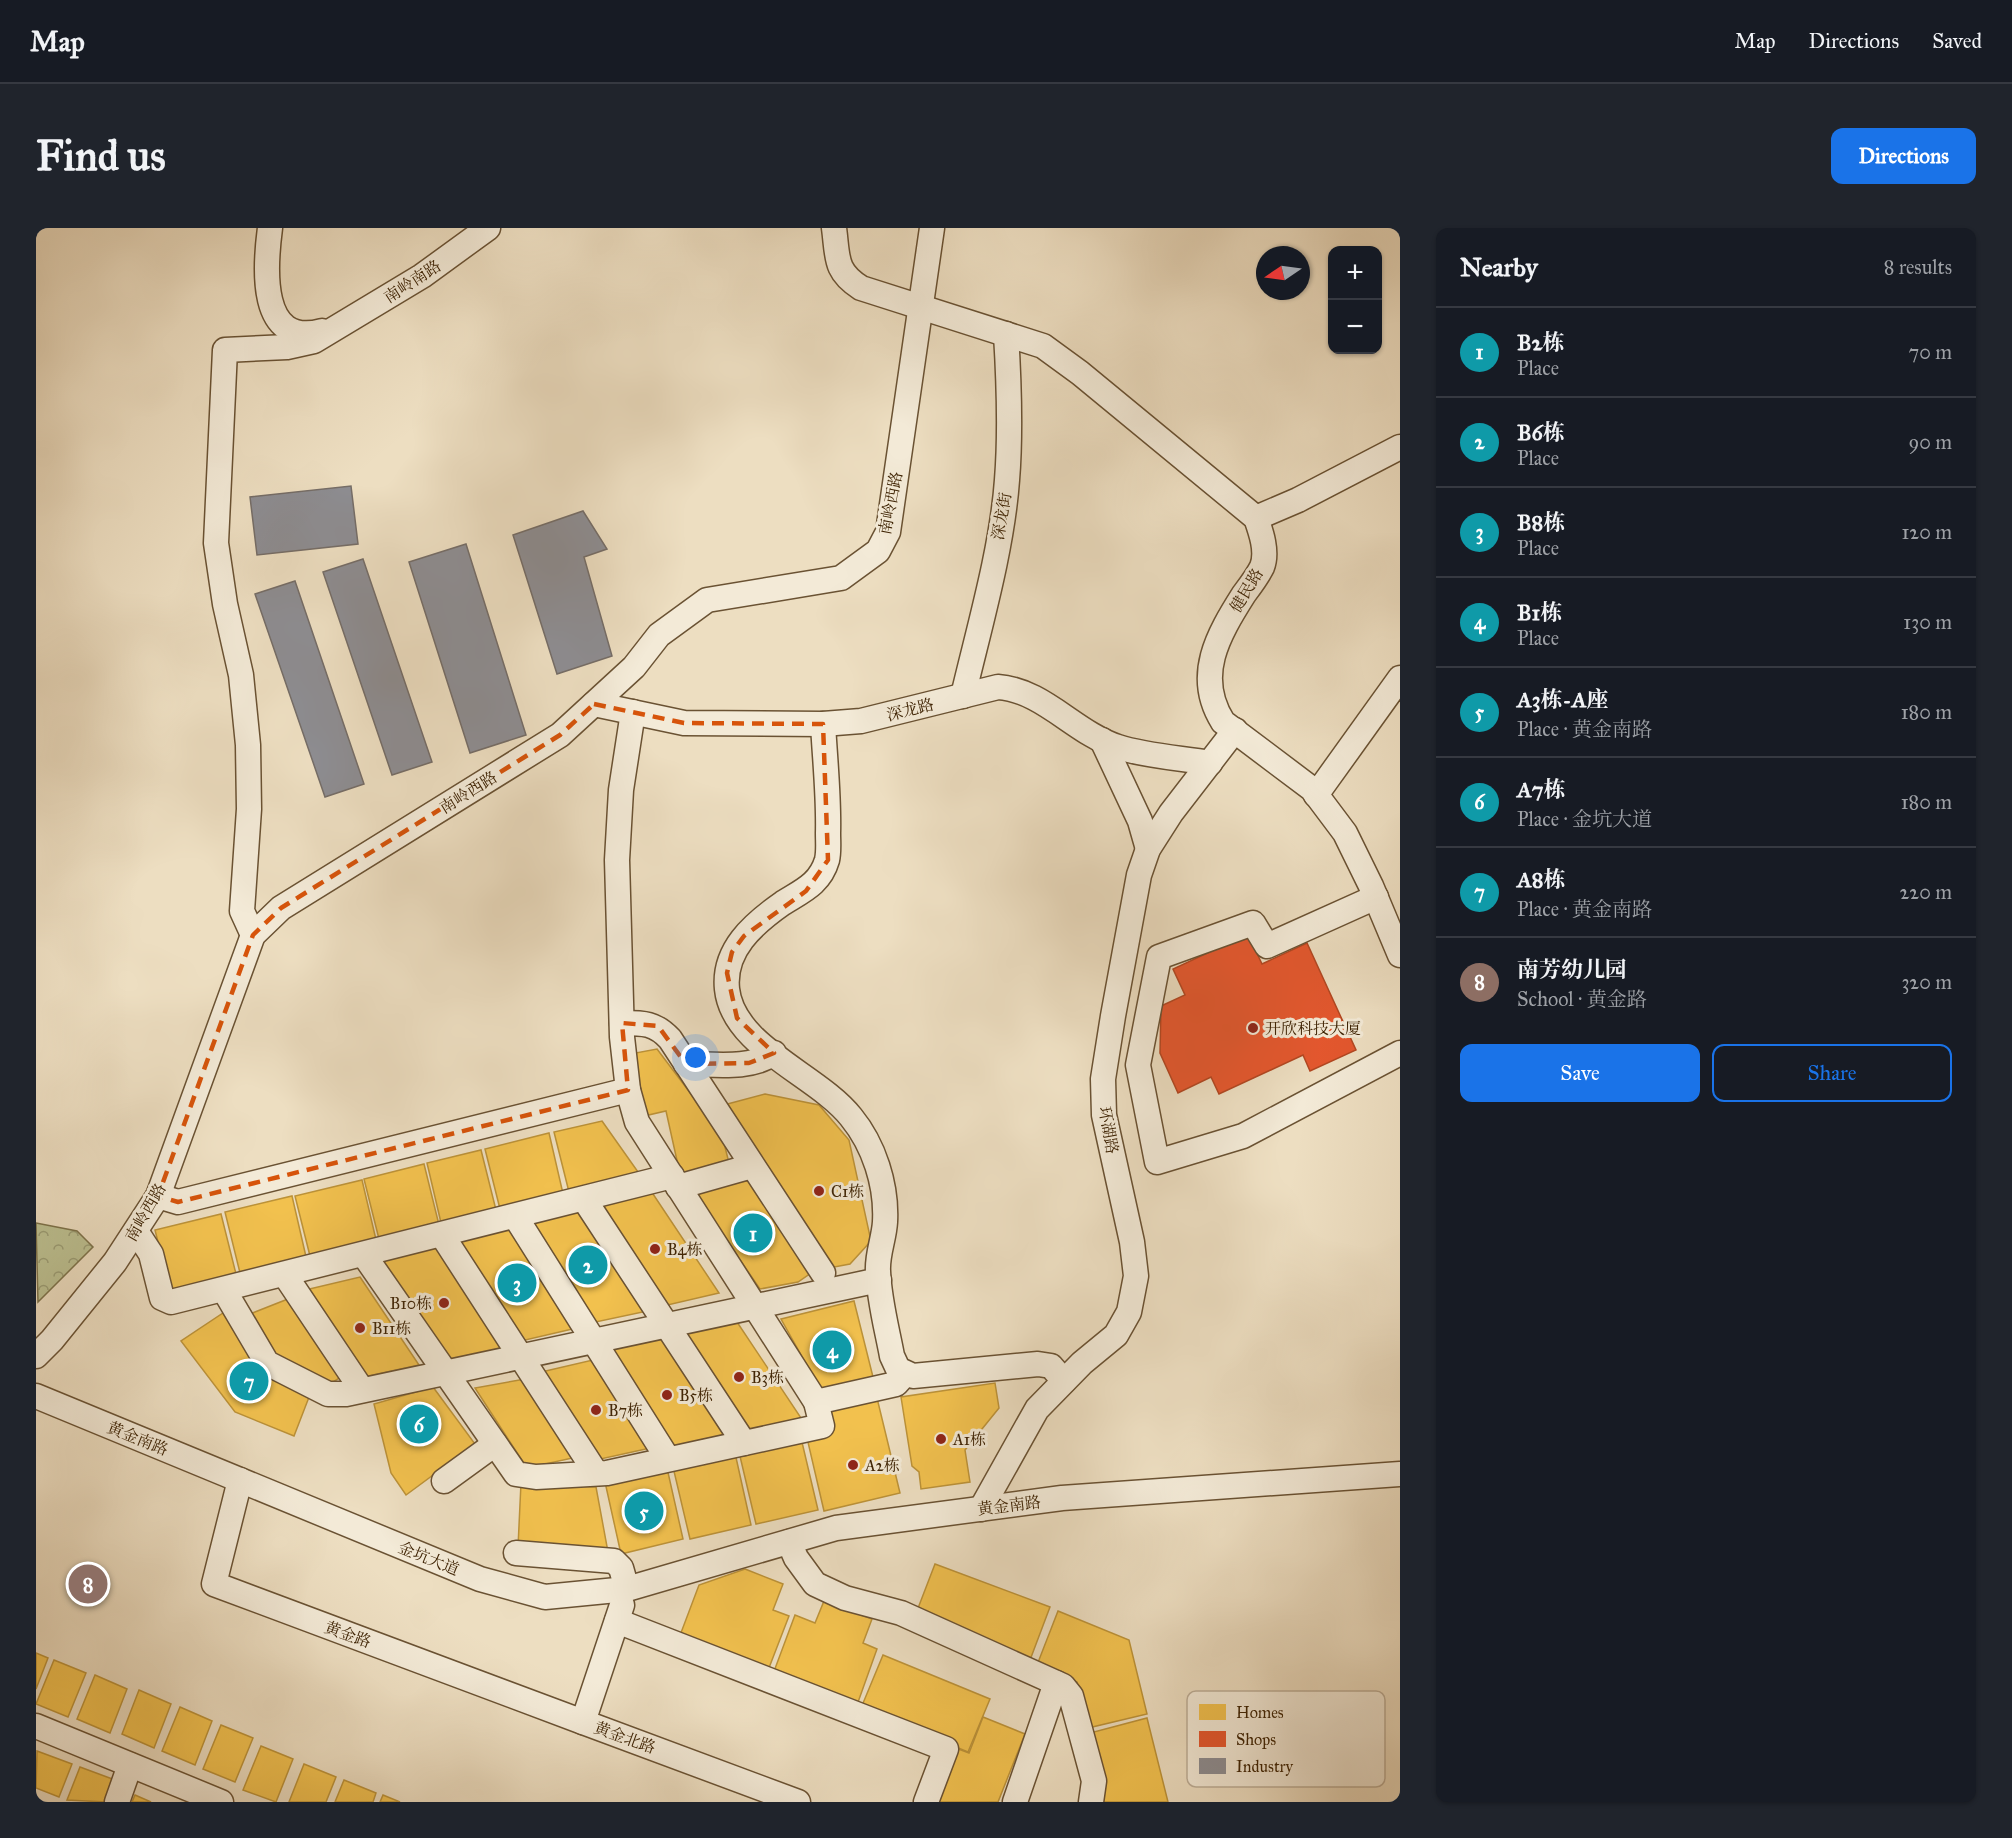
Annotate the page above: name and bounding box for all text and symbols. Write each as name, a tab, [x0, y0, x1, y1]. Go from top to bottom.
text: Map	[30, 24, 85, 59]
text: Map	[1735, 28, 1776, 54]
text: Directions	[1809, 28, 1899, 54]
text: Saved	[1932, 28, 1982, 54]
button: Directions	[1831, 128, 1976, 184]
text: Find us	[36, 130, 166, 182]
north arrow	[1256, 246, 1310, 300]
map controls	[1328, 246, 1382, 354]
button: +	[1328, 246, 1382, 300]
text: Nearby	[1460, 251, 1538, 283]
text: 8 results	[1884, 255, 1952, 279]
street label: 南岭南路	[380, 256, 444, 307]
button: −	[1328, 300, 1382, 354]
text: B2栋	[1517, 329, 1564, 356]
text: 1	[1476, 340, 1483, 364]
text: 70 m	[1909, 340, 1952, 364]
text: Place	[1517, 356, 1559, 380]
text: B6栋	[1517, 419, 1565, 446]
text: 2	[1475, 430, 1484, 454]
text: 90 m	[1909, 430, 1952, 454]
text: Place	[1517, 446, 1559, 470]
street label: 南岭西路	[875, 470, 906, 536]
street label: 深龙街	[988, 491, 1015, 541]
text: B8栋	[1517, 509, 1565, 536]
text: 3	[1476, 520, 1484, 544]
text: 120 m	[1901, 520, 1952, 544]
text: Place	[1517, 536, 1559, 560]
street label: 健民路	[1226, 565, 1267, 616]
text: B1栋	[1517, 599, 1562, 626]
text: 4	[1474, 610, 1485, 634]
text: 130 m	[1903, 610, 1952, 634]
text: Place	[1517, 626, 1559, 650]
text: A3栋-A座	[1517, 686, 1608, 713]
street label: 深龙路	[885, 694, 936, 725]
text: 5	[1475, 700, 1484, 724]
text: 180 m	[1901, 700, 1952, 724]
text: Place · 黄金南路	[1517, 717, 1652, 741]
street label: 南岭西路	[436, 767, 500, 817]
text: A7栋	[1517, 776, 1566, 803]
text: 6	[1474, 790, 1485, 814]
text: 180 m	[1901, 790, 1952, 814]
text: Place · 金坑大道	[1517, 807, 1652, 831]
text: A8栋	[1517, 866, 1566, 893]
text: 7	[1474, 880, 1485, 904]
text: 220 m	[1900, 880, 1952, 904]
text: Place · 黄金南路	[1517, 897, 1652, 921]
text: 南芳幼儿园	[1517, 956, 1627, 983]
text: 8	[1474, 970, 1485, 994]
text: 320 m	[1901, 970, 1952, 994]
text: School · 黄金路	[1517, 987, 1647, 1011]
place label: 开欣科技大厦	[1265, 1019, 1361, 1038]
marker: 开欣科技大厦	[1246, 1021, 1260, 1035]
your location	[681, 1043, 710, 1072]
button: Save	[1460, 1044, 1700, 1102]
button: Share	[1712, 1044, 1952, 1102]
street label: 环湖路	[1095, 1105, 1122, 1155]
street label: 南岭西路	[121, 1180, 170, 1245]
place label: C1栋	[831, 1182, 864, 1201]
marker: C1栋	[812, 1184, 826, 1198]
pin: 1	[734, 1210, 772, 1256]
place label: B4栋	[667, 1240, 703, 1259]
pin: 2	[568, 1242, 608, 1288]
marker: B4栋	[648, 1242, 662, 1256]
pin: 3	[498, 1260, 536, 1306]
place label: B10栋	[390, 1294, 432, 1313]
marker: B10栋	[437, 1296, 451, 1310]
place label: B11栋	[372, 1319, 411, 1338]
marker: B11栋	[353, 1321, 367, 1335]
pin: 4	[812, 1328, 852, 1372]
pin: 7	[230, 1358, 268, 1404]
place label: B3栋	[751, 1368, 784, 1387]
marker: B3栋	[732, 1370, 746, 1384]
place label: B5栋	[679, 1386, 713, 1405]
marker: B5栋	[660, 1388, 674, 1402]
place label: B7栋	[608, 1401, 643, 1420]
pin: 6	[400, 1402, 439, 1446]
marker: B7栋	[589, 1403, 603, 1417]
street label: 黄金南路	[105, 1418, 171, 1459]
place label: A1栋	[952, 1430, 986, 1449]
marker: A1栋	[934, 1432, 948, 1446]
place label: A2栋	[864, 1456, 900, 1475]
marker: A2栋	[846, 1458, 860, 1472]
pin: 5	[624, 1488, 664, 1534]
street label: 黄金南路	[976, 1492, 1042, 1519]
street label: 金坑大道	[396, 1538, 462, 1579]
pin: 8	[68, 1562, 108, 1606]
street label: 黄金路	[322, 1617, 374, 1652]
legend	[1187, 1691, 1385, 1787]
text: Homes	[1236, 1703, 1284, 1722]
street label: 黄金北路	[592, 1718, 658, 1757]
text: Shops	[1236, 1730, 1276, 1749]
text: Industry	[1236, 1757, 1294, 1776]

